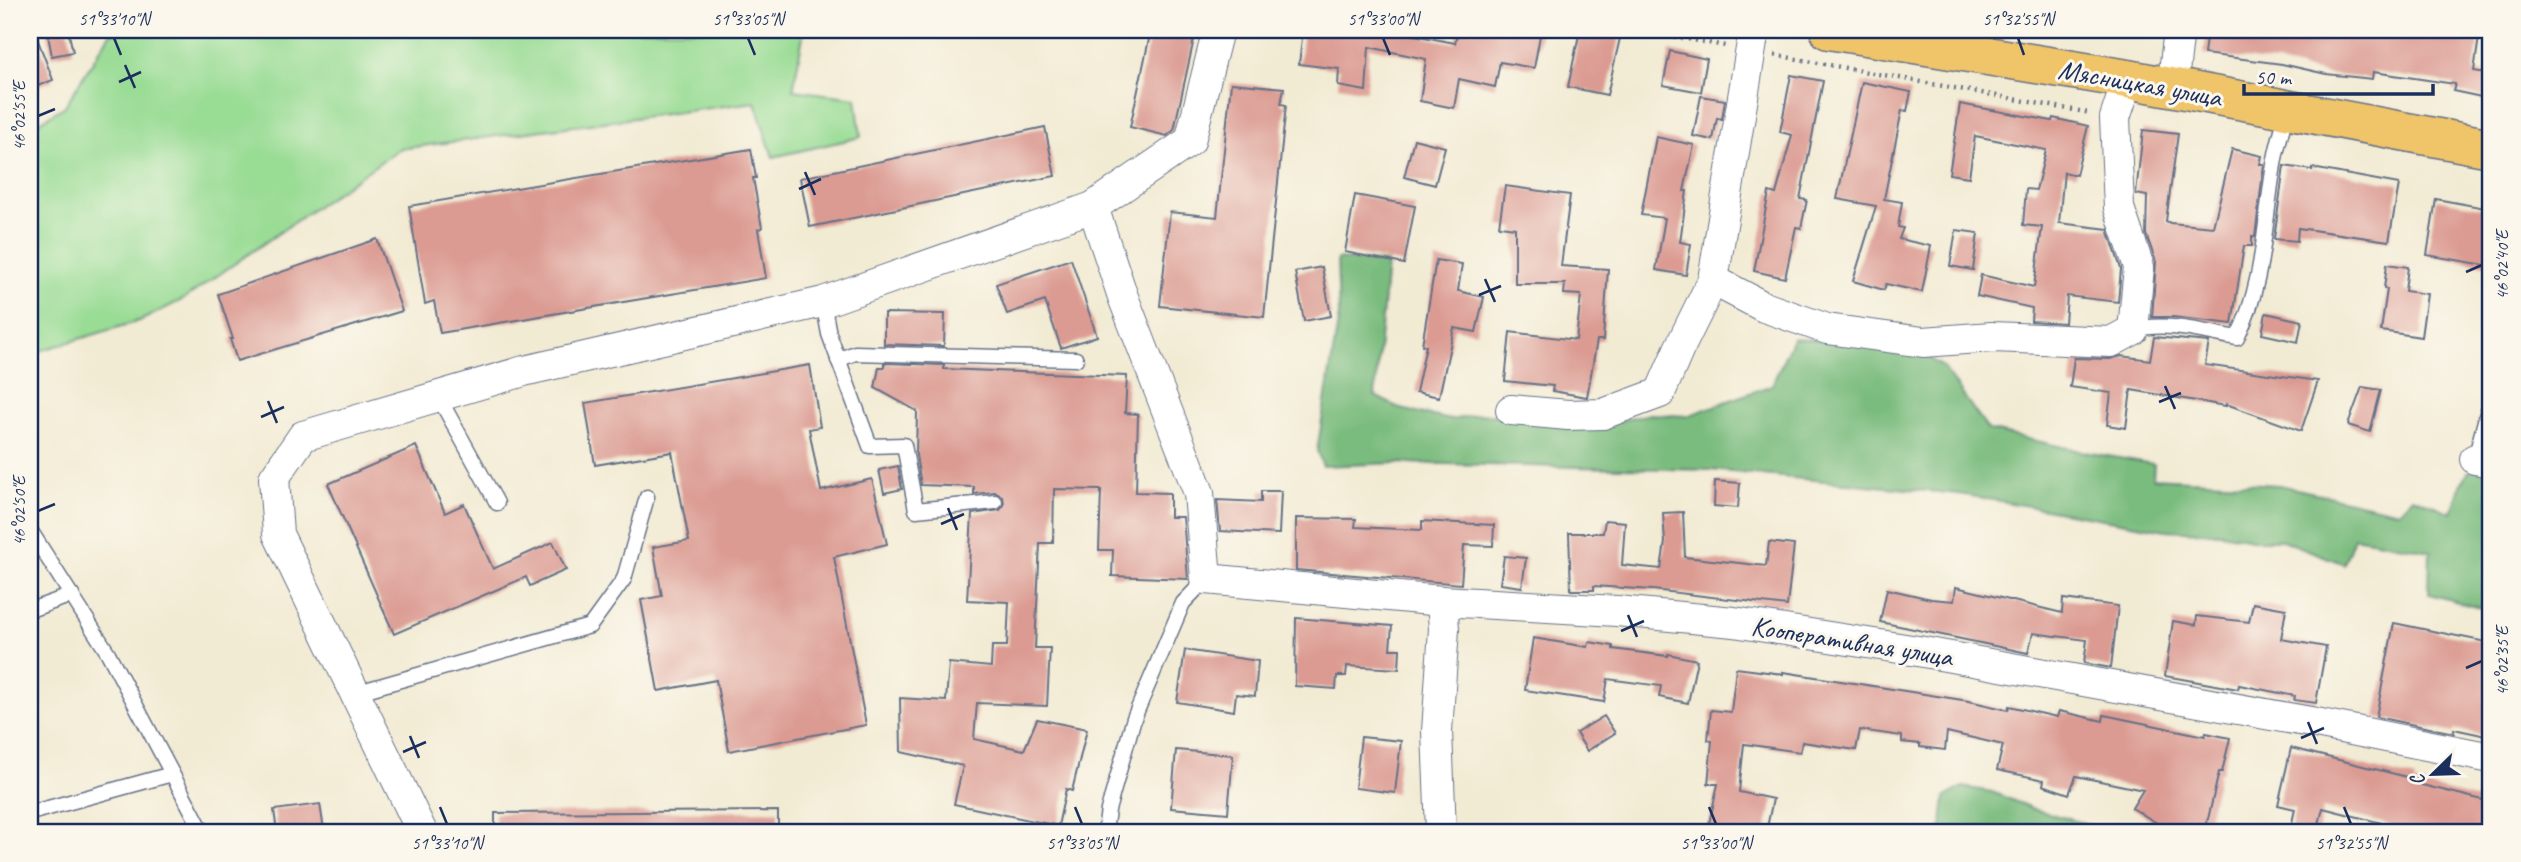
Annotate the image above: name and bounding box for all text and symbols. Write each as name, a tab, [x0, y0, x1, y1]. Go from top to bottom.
text: 51°33'10"N	[79, 8, 153, 30]
text: 51°33'05"N	[713, 8, 787, 30]
text: 51°33'00"N	[1348, 8, 1422, 30]
text: 51°32'55"N	[1983, 8, 2057, 30]
street label: Мясницкая улица	[2056, 51, 2226, 115]
scale bar	[2244, 52, 2434, 96]
text: 50 m	[2255, 64, 2293, 90]
text: 46°02'55"E	[8, 79, 30, 151]
text: 46°02'40"E	[2491, 228, 2513, 300]
text: 46°02'50"E	[8, 474, 30, 546]
street label: Кооперативная улица	[1749, 608, 1957, 674]
text: 46°02'35"E	[2491, 624, 2513, 696]
north arrow	[2398, 740, 2468, 810]
text: С	[2404, 769, 2431, 789]
text: 51°33'10"N	[412, 832, 486, 854]
text: 51°33'05"N	[1047, 832, 1121, 854]
text: 51°33'00"N	[1681, 832, 1755, 854]
text: 51°32'55"N	[2316, 832, 2390, 854]

